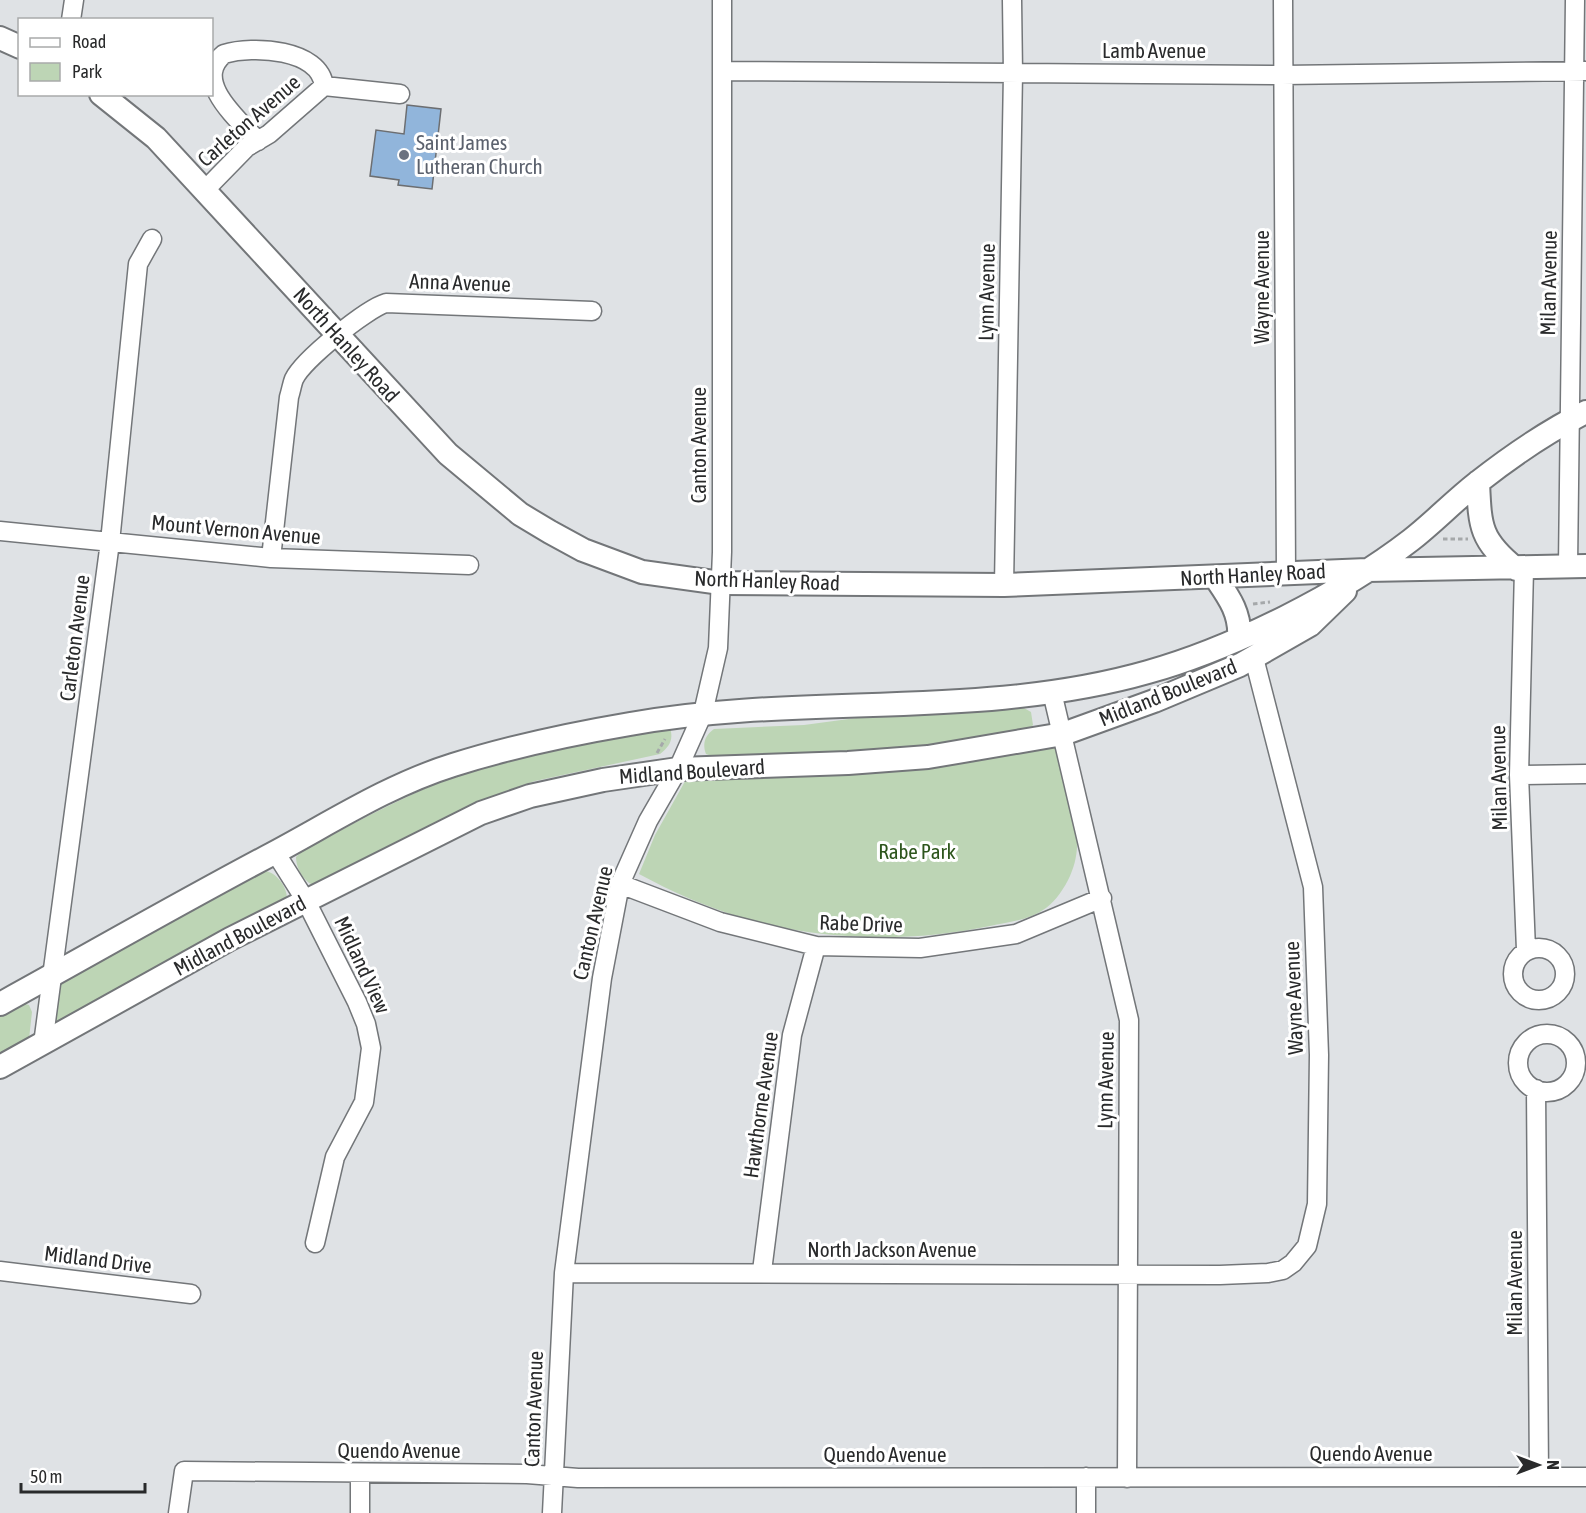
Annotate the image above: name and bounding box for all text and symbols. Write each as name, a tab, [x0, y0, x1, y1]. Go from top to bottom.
legend	[18, 18, 213, 96]
text: Road	[72, 31, 106, 52]
street label: Lamb Avenue	[1102, 38, 1206, 62]
text: Park	[72, 61, 102, 82]
street label: Carleton Avenue	[192, 69, 304, 171]
place label: Saint James Lutheran Church	[416, 130, 543, 178]
marker: Saint James Lutheran Church	[397, 148, 411, 162]
street label: Wayne Avenue	[1249, 230, 1273, 344]
street label: Milan Avenue	[1535, 230, 1561, 336]
street label: Lynn Avenue	[973, 243, 999, 341]
street label: Anna Avenue	[409, 268, 511, 296]
street label: North Hanley Road	[289, 282, 404, 407]
street label: Canton Avenue	[686, 387, 710, 503]
street label: Mount Vernon Avenue	[150, 510, 322, 548]
street label: North Hanley Road	[1180, 558, 1326, 590]
street label: North Hanley Road	[694, 565, 840, 595]
street label: Carleton Avenue	[54, 573, 94, 702]
street label: Midland Boulevard	[1095, 654, 1240, 731]
street label: Milan Avenue	[1485, 725, 1511, 831]
street label: Midland Boulevard	[618, 754, 766, 788]
park label: Rabe Park	[878, 839, 956, 863]
street label: Canton Avenue	[567, 863, 617, 982]
street label: Midland Boulevard	[169, 890, 310, 980]
street label: Rabe Drive	[819, 910, 903, 936]
street label: Midland View	[330, 912, 396, 1017]
street label: Wayne Avenue	[1279, 941, 1307, 1055]
street label: Hawthorne Avenue	[738, 1030, 782, 1180]
street label: Lynn Avenue	[1092, 1031, 1118, 1129]
street label: Milan Avenue	[1502, 1230, 1526, 1336]
street label: North Jackson Avenue	[807, 1237, 977, 1261]
street label: Midland Drive	[43, 1241, 153, 1277]
street label: Canton Avenue	[519, 1350, 547, 1468]
north arrow	[1508, 1435, 1568, 1495]
street label: Quendo Avenue	[338, 1438, 460, 1462]
street label: Quendo Avenue	[1310, 1441, 1432, 1465]
street label: Quendo Avenue	[824, 1442, 946, 1466]
scale bar	[21, 1456, 146, 1494]
text: N	[1544, 1460, 1562, 1470]
text: 50 m	[30, 1466, 62, 1487]

